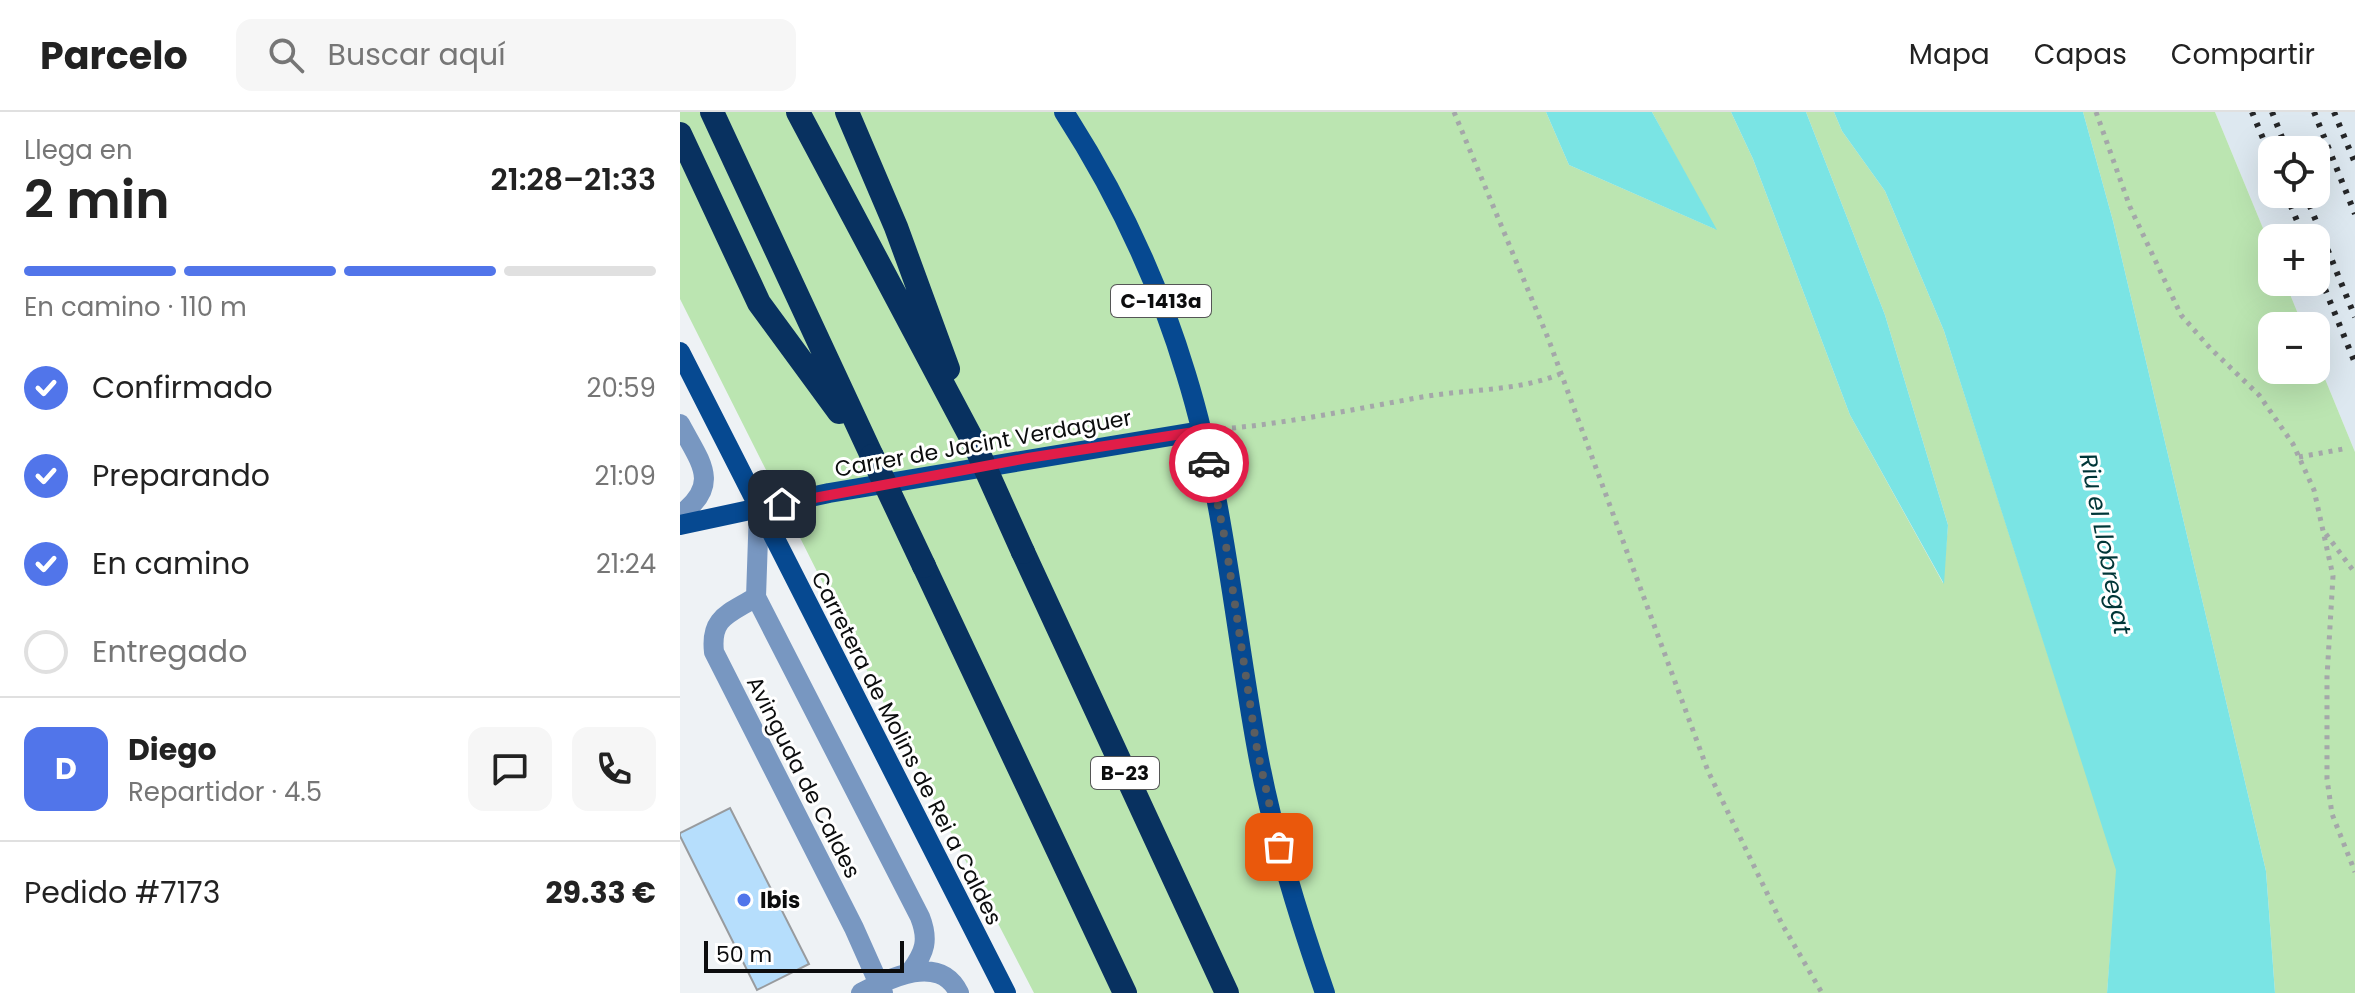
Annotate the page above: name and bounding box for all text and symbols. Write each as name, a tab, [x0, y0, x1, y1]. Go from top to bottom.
search box	[236, 19, 796, 91]
text: Parcelo	[40, 29, 188, 82]
icon: search	[264, 33, 308, 77]
text: Buscar aquí	[328, 33, 506, 76]
text: Mapa	[1909, 35, 1990, 74]
text: Capas	[2034, 35, 2127, 74]
text: Compartir	[2171, 35, 2315, 74]
text: Llega en	[24, 132, 133, 168]
map controls	[2258, 136, 2330, 384]
button: locate	[2258, 136, 2330, 208]
text: 21:28–21:33	[491, 158, 656, 201]
text: 2 min	[24, 163, 170, 236]
button: +	[2258, 224, 2330, 296]
road number: C-1413a	[1111, 285, 1211, 317]
text: En camino · 110 m	[24, 289, 247, 325]
button: −	[2258, 312, 2330, 384]
icon: check	[24, 366, 68, 410]
text: Confirmado	[92, 366, 273, 409]
text: 20:59	[586, 370, 656, 406]
street label: Carrer de Jacint Verdaguer	[832, 402, 1134, 485]
courier	[1169, 423, 1249, 503]
icon: car	[1187, 441, 1231, 485]
water label: Riu el Llobregat	[2072, 451, 2139, 639]
icon: check	[24, 454, 68, 498]
text: Preparando	[92, 454, 270, 497]
text: 21:09	[594, 458, 656, 494]
pin	[748, 470, 816, 538]
icon: home	[760, 482, 804, 526]
icon: check	[24, 542, 68, 586]
text: En camino	[92, 542, 250, 585]
text: 21:24	[596, 546, 656, 582]
street label: Carretera de Molins de Rei a Caldes	[804, 566, 1010, 930]
text: Entregado	[92, 630, 247, 673]
street label: Avinguda de Caldes	[739, 671, 868, 884]
button: chat	[468, 727, 552, 811]
button: phone	[572, 727, 656, 811]
text: Diego	[128, 728, 217, 771]
text: D	[55, 747, 77, 790]
road number: B-23	[1091, 757, 1159, 789]
text: Repartidor · 4.5	[128, 774, 322, 810]
pin	[1245, 813, 1313, 881]
icon: bag	[1257, 825, 1301, 869]
text: Pedido #7173	[24, 871, 220, 914]
text: 29.33 €	[545, 871, 656, 914]
place label: Ibis	[760, 885, 800, 916]
marker: Ibis	[735, 891, 753, 909]
scale bar	[704, 937, 904, 973]
text: 50 m	[716, 939, 772, 970]

